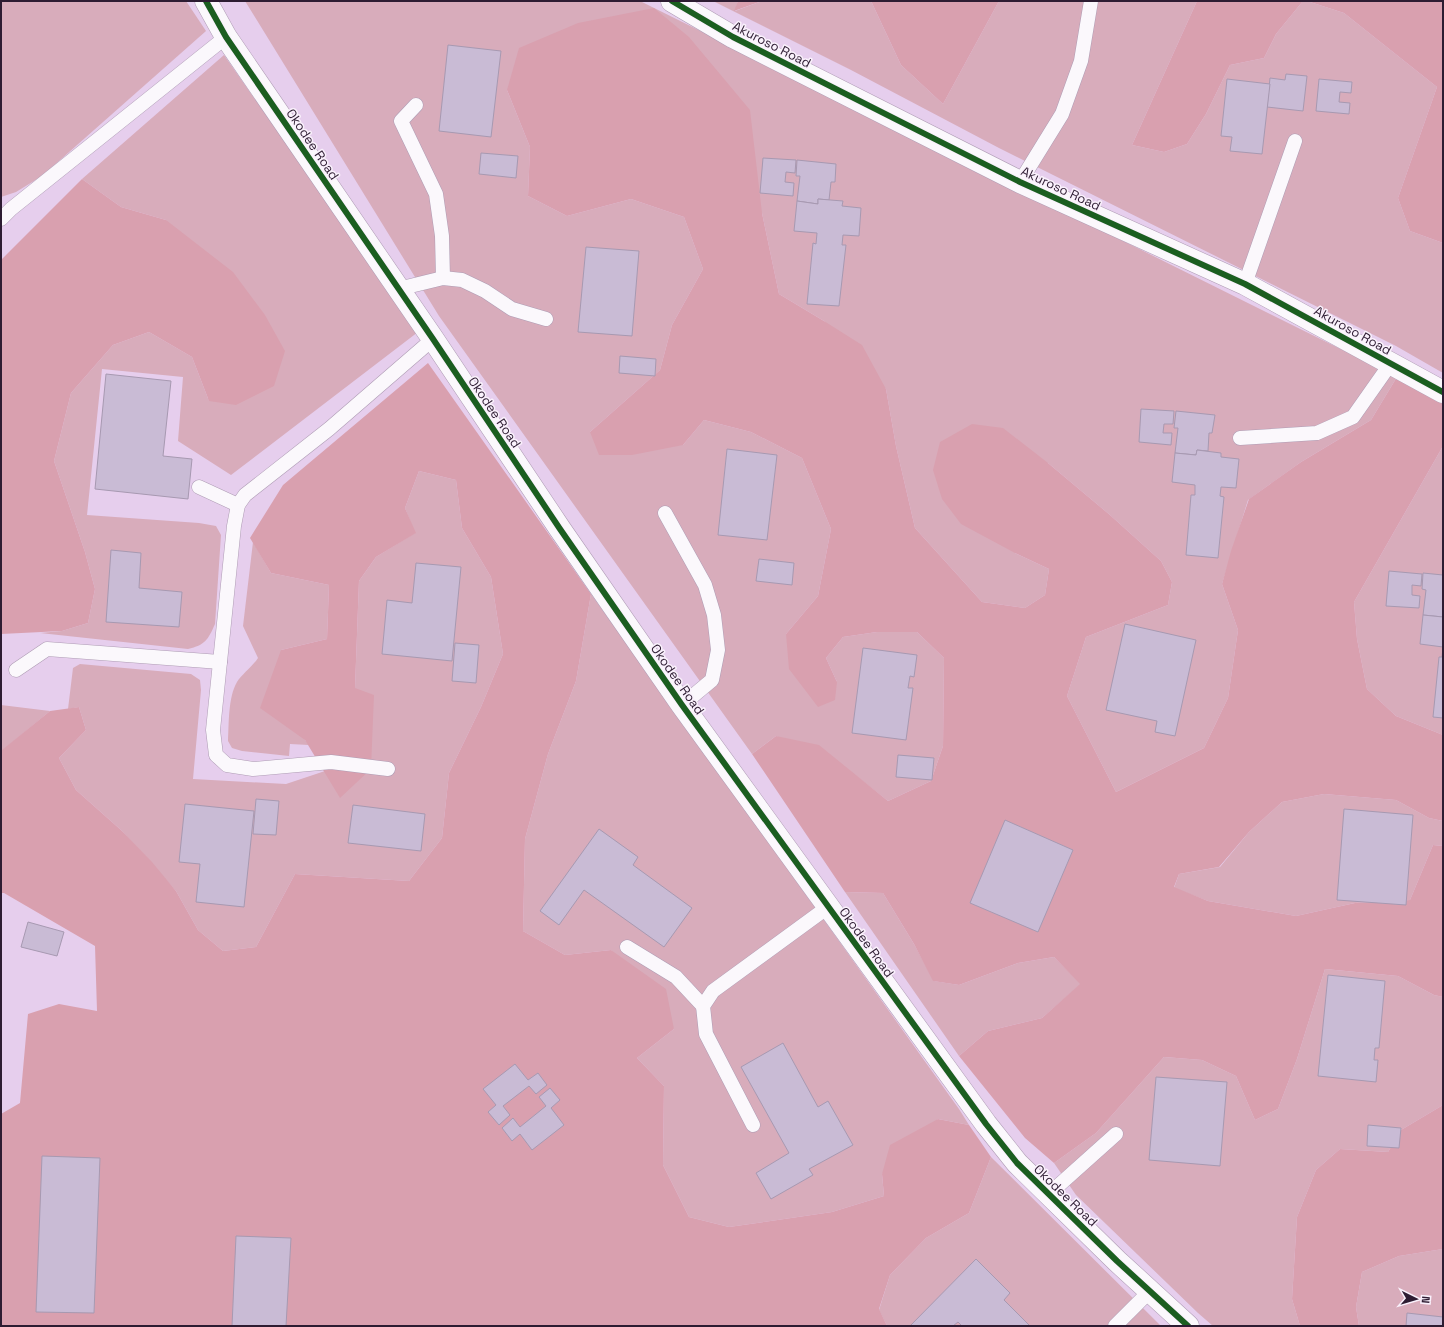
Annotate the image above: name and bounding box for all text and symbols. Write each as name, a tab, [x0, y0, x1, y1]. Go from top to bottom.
street label: Akuroso Road	[730, 17, 814, 72]
street label: Okodee Road	[282, 105, 343, 183]
street label: Akuroso Road	[1018, 163, 1103, 214]
street label: Akuroso Road	[1311, 302, 1394, 359]
street label: Okodee Road	[464, 373, 525, 451]
street label: Okodee Road	[647, 641, 708, 718]
street label: Okodee Road	[836, 904, 898, 981]
street label: Okodee Road	[1030, 1161, 1101, 1230]
north arrow	[1396, 1279, 1436, 1319]
text: N	[1419, 1296, 1433, 1304]

